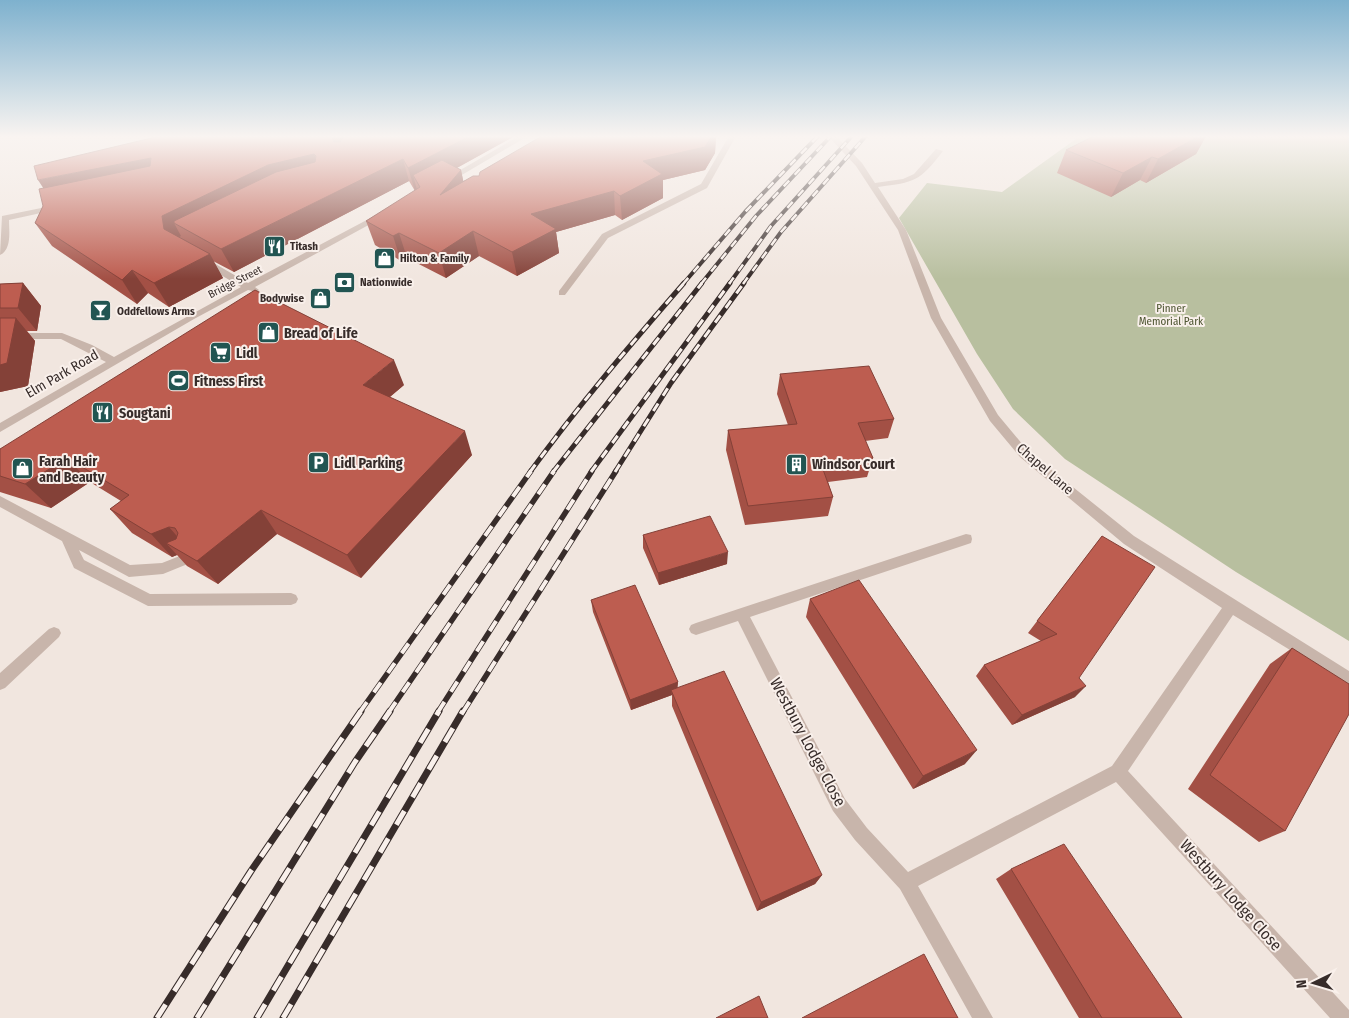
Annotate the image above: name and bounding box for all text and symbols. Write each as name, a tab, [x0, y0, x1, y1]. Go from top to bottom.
restaurant icon: Titash	[262, 234, 286, 258]
place label: Titash	[290, 240, 318, 253]
shop icon: Hilton & Family	[372, 246, 396, 270]
place label: Hilton & Family	[400, 252, 470, 265]
street label: Bridge Street	[206, 263, 264, 301]
bank icon: Nationwide	[332, 270, 356, 294]
place label: Nationwide	[360, 276, 413, 289]
shop icon: Bodywise	[308, 286, 332, 310]
place label: Bodywise	[260, 292, 304, 305]
bar icon: Oddfellows Arms	[89, 299, 113, 323]
park label: Pinner Memorial Park	[1139, 302, 1204, 328]
place label: Oddfellows Arms	[117, 305, 195, 318]
shop icon: Bread of Life	[256, 321, 280, 345]
place label: Bread of Life	[284, 325, 358, 342]
supermarket icon: Lidl	[208, 341, 232, 365]
place label: Lidl	[236, 345, 258, 362]
street label: Elm Park Road	[23, 346, 101, 402]
sports icon: Fitness First	[166, 369, 190, 393]
place label: Fitness First	[194, 373, 265, 390]
restaurant icon: Sougtani	[91, 401, 115, 425]
place label: Sougtani	[119, 405, 171, 422]
street label: Chapel Lane	[1013, 440, 1077, 498]
parking icon: Lidl Parking	[306, 451, 330, 475]
building icon: Windsor Court	[784, 452, 808, 476]
place label: Farah Hair and Beauty	[39, 453, 105, 486]
place label: Lidl Parking	[334, 455, 403, 472]
place label: Windsor Court	[812, 456, 896, 473]
shop icon: Farah Hair and Beauty	[11, 457, 35, 481]
street label: Westbury Lodge Close	[766, 674, 850, 810]
street label: Westbury Lodge Close	[1176, 835, 1286, 955]
north arrow	[1289, 958, 1339, 1008]
text: N	[1293, 979, 1310, 989]

